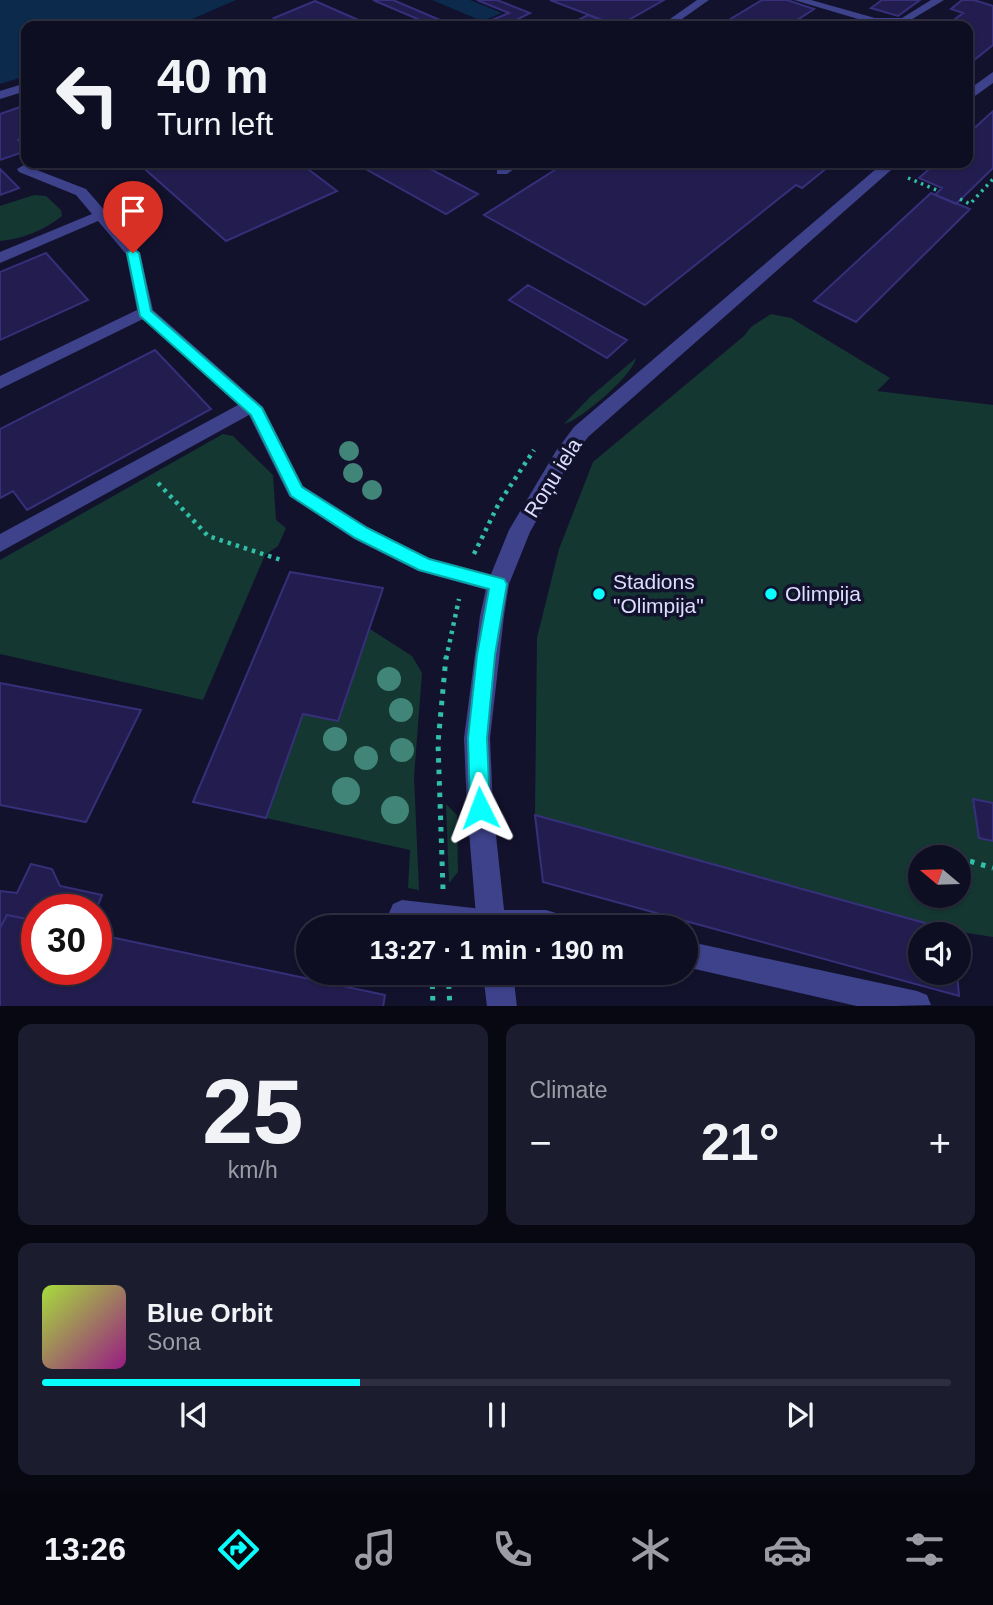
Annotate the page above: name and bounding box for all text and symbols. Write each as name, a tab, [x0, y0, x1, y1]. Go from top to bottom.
icon: left	[42, 49, 133, 140]
text: 40 m	[157, 49, 269, 103]
text: Turn left	[157, 106, 273, 142]
pin	[103, 181, 163, 253]
icon: arrive	[114, 192, 152, 230]
street label: Roņu iela	[519, 434, 586, 521]
place label: Stadions "Olimpija"	[613, 570, 704, 617]
place label: Olimpija	[785, 582, 861, 605]
marker: Stadions "Olimpija"	[591, 586, 607, 602]
marker: Olimpija	[763, 586, 779, 602]
position arrow	[443, 771, 517, 845]
north arrow	[908, 845, 971, 908]
map controls	[908, 845, 971, 985]
speed limit sign: 30	[21, 894, 112, 985]
button: sound	[908, 922, 971, 985]
text: 13:27 · 1 min · 190 m	[370, 935, 624, 965]
text: 25	[202, 1061, 303, 1162]
text: Climate	[530, 1077, 607, 1103]
text: 21°	[701, 1113, 780, 1171]
text: −	[530, 1122, 552, 1164]
text: +	[929, 1122, 951, 1164]
text: km/h	[228, 1157, 278, 1183]
text: Blue Orbit	[147, 1298, 273, 1328]
text: Sona	[147, 1329, 201, 1355]
icon: previous	[175, 1396, 213, 1434]
icon: pause	[478, 1396, 516, 1434]
icon: next	[781, 1396, 819, 1434]
icon: directions	[214, 1525, 263, 1574]
icon: music	[351, 1525, 400, 1574]
icon: phone	[488, 1525, 537, 1574]
icon: climate	[626, 1525, 675, 1574]
icon: car	[763, 1525, 812, 1574]
icon: filters	[900, 1525, 949, 1574]
text: 13:26	[44, 1531, 126, 1567]

